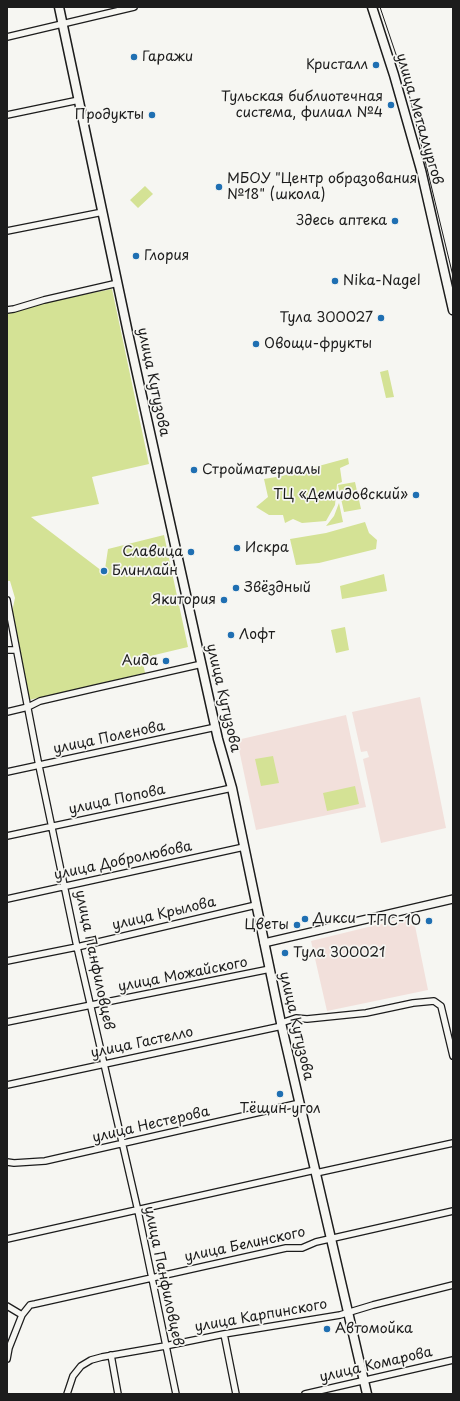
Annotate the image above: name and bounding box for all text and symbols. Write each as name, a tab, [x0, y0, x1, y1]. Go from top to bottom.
place label: Гаражи	[142, 49, 193, 65]
street label: улица Металлургов	[392, 51, 446, 187]
marker: Гаражи	[129, 52, 139, 62]
place label: Кристалл	[306, 57, 368, 73]
marker: Кристалл	[371, 60, 381, 70]
place label: Тульская библиотечная система, филиал №4	[221, 89, 383, 122]
marker: Тульская библиотечная система, филиал №4	[386, 100, 396, 110]
place label: Продукты	[75, 107, 144, 123]
marker: Продукты	[147, 110, 157, 120]
place label: МБОУ "Центр образования №18" (школа)	[227, 171, 417, 204]
marker: МБОУ "Центр образования №18" (школа)	[214, 182, 224, 192]
place label: Здесь аптека	[296, 213, 387, 229]
marker: Здесь аптека	[390, 216, 400, 226]
place label: Глория	[144, 248, 189, 264]
marker: Глория	[131, 251, 141, 261]
place label: Nika-Nagel	[343, 273, 420, 289]
marker: Nika-Nagel	[330, 276, 340, 286]
place label: Тула 300027	[279, 310, 373, 326]
marker: Тула 300027	[376, 313, 386, 323]
street label: улица Кутузова	[133, 326, 173, 438]
place label: Овощи-фрукты	[264, 336, 372, 352]
marker: Овощи-фрукты	[251, 339, 261, 349]
place label: Стройматериалы	[202, 462, 321, 478]
marker: Стройматериалы	[189, 465, 199, 475]
place label: ТЦ «Демидовский»	[273, 487, 408, 503]
marker: ТЦ «Демидовский»	[411, 490, 421, 500]
place label: Искра	[245, 540, 289, 556]
marker: Искра	[232, 543, 242, 553]
place label: Славица	[122, 544, 183, 560]
marker: Славица	[186, 547, 196, 557]
place label: Блинлайн	[112, 563, 178, 579]
marker: Блинлайн	[99, 566, 109, 576]
place label: Звёздный	[244, 580, 311, 596]
marker: Звёздный	[231, 583, 241, 593]
place label: Якитория	[151, 592, 216, 608]
marker: Якитория	[219, 595, 229, 605]
place label: Лофт	[239, 627, 275, 643]
marker: Лофт	[226, 630, 236, 640]
street label: улица Кутузова	[202, 642, 244, 754]
place label: Аида	[122, 653, 158, 669]
marker: Аида	[161, 656, 171, 666]
street label: улица Поленова	[52, 718, 166, 758]
street label: улица Попова	[67, 782, 167, 818]
street label: улица Добролюбова	[52, 838, 194, 884]
street label: улица Панфиловцев	[71, 888, 117, 1032]
street label: улица Крылова	[111, 894, 217, 934]
place label: Дикси	[313, 911, 356, 927]
place label: ТПС-10	[367, 913, 421, 929]
marker: Дикси	[300, 914, 310, 924]
marker: ТПС-10	[424, 916, 434, 926]
place label: Цветы	[245, 917, 289, 933]
marker: Цветы	[292, 920, 302, 930]
place label: Тула 300021	[293, 945, 385, 961]
marker: Тула 300021	[280, 948, 290, 958]
street label: улица Можайского	[117, 954, 249, 996]
street label: улица Кутузова	[275, 970, 317, 1082]
street label: улица Гастелло	[89, 1024, 195, 1062]
marker: Тёщин угол	[275, 1089, 285, 1099]
place label: Тёщин угол	[240, 1101, 320, 1117]
street label: улица Нестерова	[91, 1103, 211, 1147]
street label: улица Панфиловцев	[140, 1204, 186, 1348]
street label: улица Белинского	[183, 1224, 307, 1266]
street label: улица Карпинского	[193, 1296, 329, 1336]
place label: Автомойка	[335, 1321, 413, 1337]
marker: Автомойка	[322, 1324, 332, 1334]
street label: улица Комарова	[318, 1344, 434, 1386]

